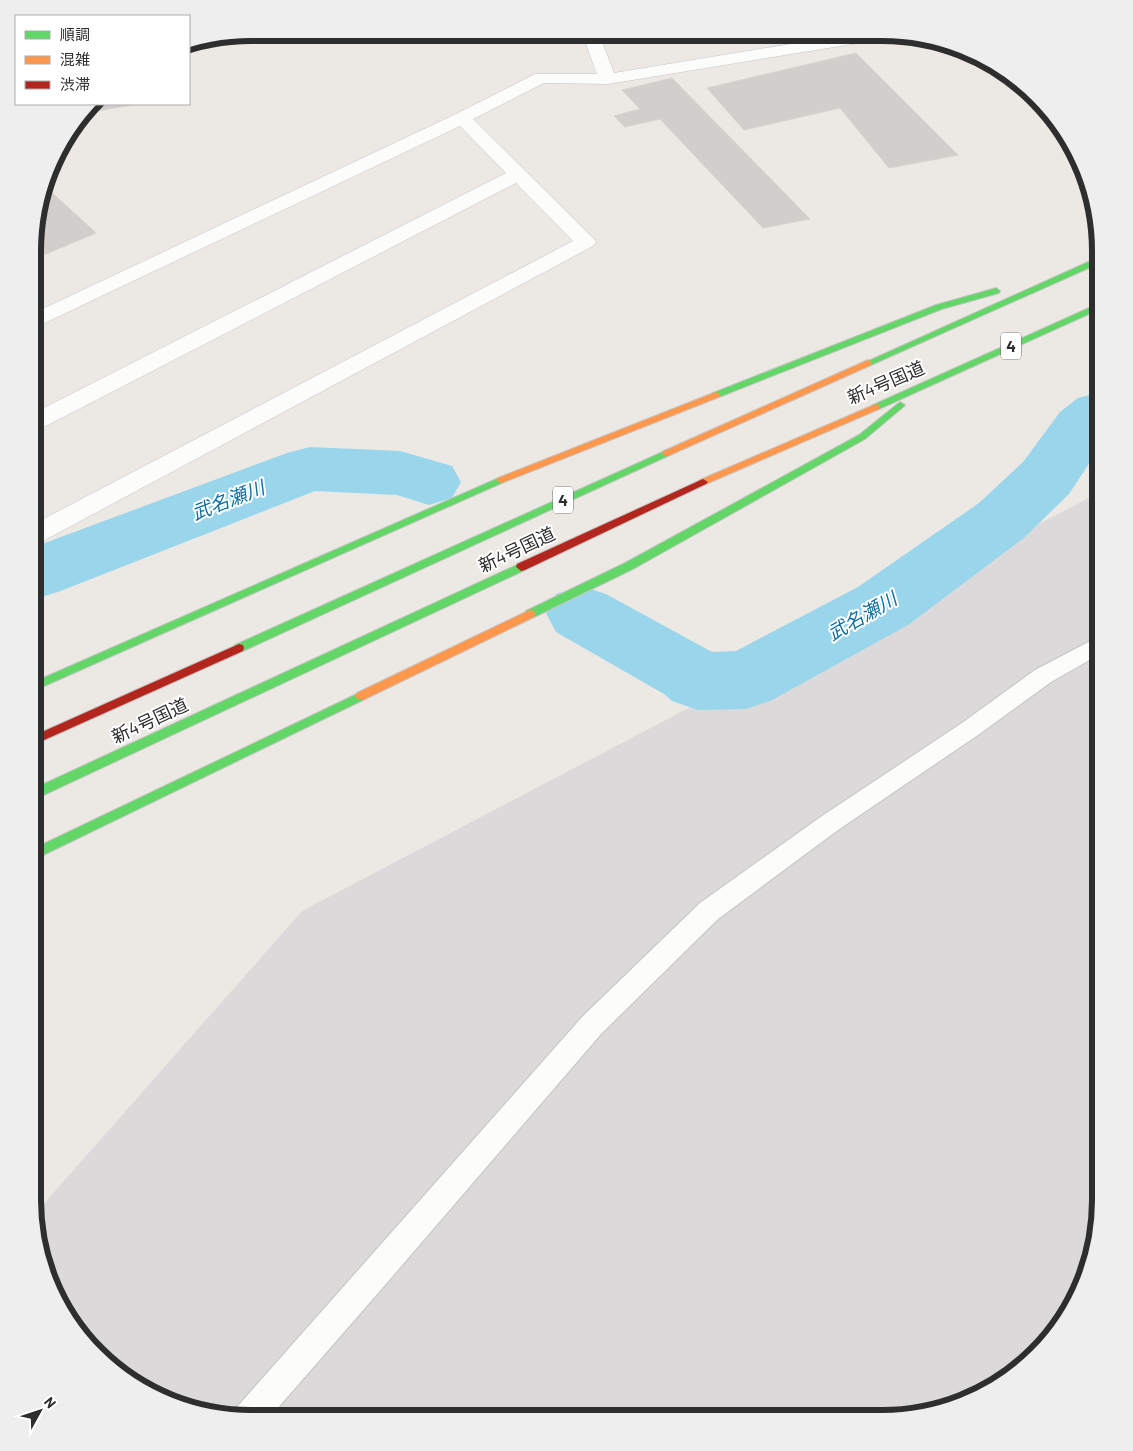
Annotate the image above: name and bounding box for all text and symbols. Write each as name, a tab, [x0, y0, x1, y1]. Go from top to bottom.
legend	[15, 15, 190, 105]
text: 順調	[60, 25, 90, 43]
text: 混雑	[60, 50, 90, 68]
text: 渋滞	[60, 75, 90, 93]
road number: 4	[1001, 332, 1021, 360]
street label: 新4号国道	[844, 356, 928, 408]
water label: 武名瀬川	[188, 474, 269, 524]
road number: 4	[553, 486, 573, 514]
street label: 新4号国道	[475, 522, 558, 576]
water label: 武名瀬川	[823, 586, 902, 645]
street label: 新4号国道	[108, 693, 191, 747]
north arrow	[15, 1386, 65, 1436]
text: N	[41, 1393, 60, 1411]

